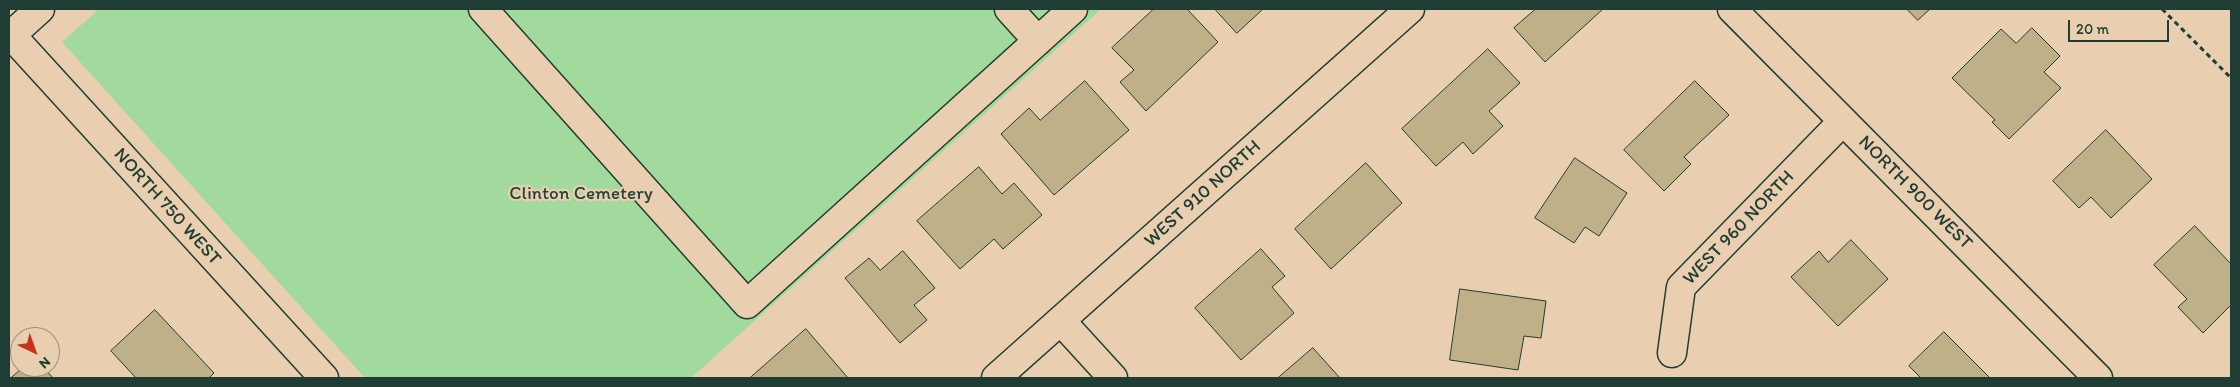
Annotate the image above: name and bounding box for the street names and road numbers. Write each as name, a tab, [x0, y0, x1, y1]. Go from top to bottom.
street label: NORTH 900 WEST	[1853, 131, 1977, 255]
street label: WEST 910 NORTH	[1140, 136, 1266, 252]
street label: NORTH 750 WEST	[108, 144, 226, 270]
street label: WEST 960 NORTH	[1679, 166, 1799, 290]

